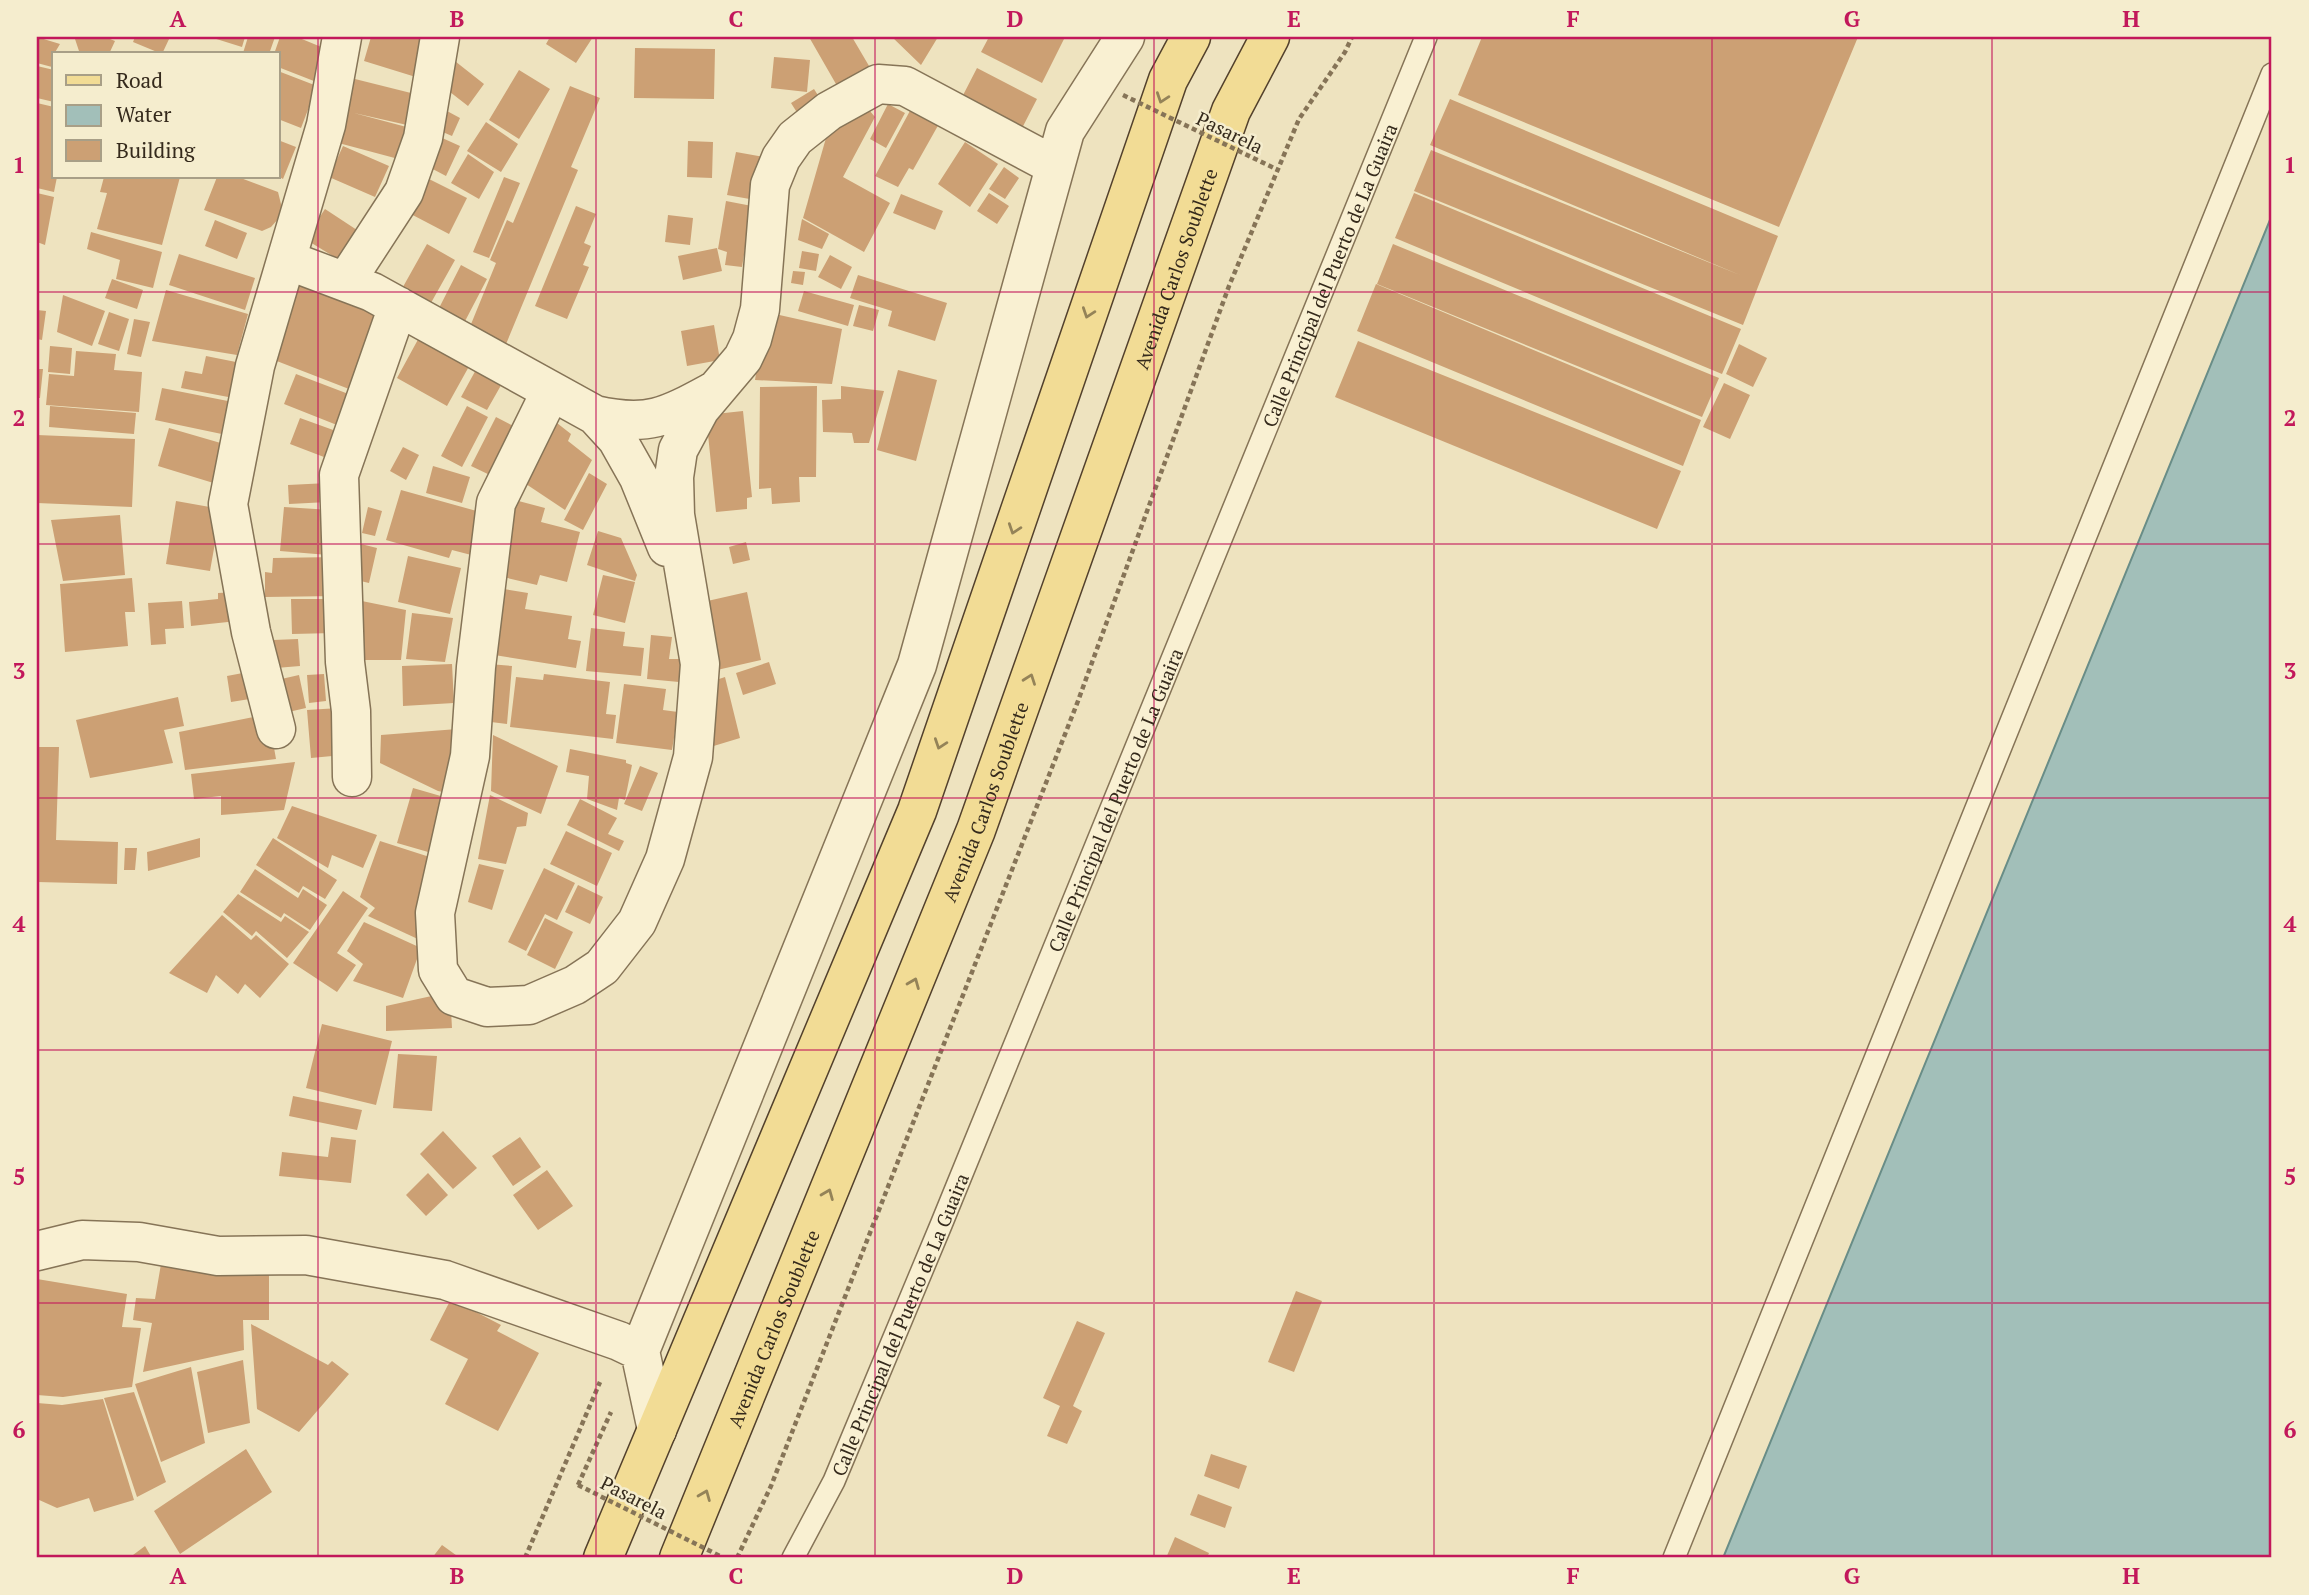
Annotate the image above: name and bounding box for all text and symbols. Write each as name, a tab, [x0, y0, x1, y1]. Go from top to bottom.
text: A	[170, 3, 187, 34]
text: B	[450, 3, 465, 34]
text: C	[729, 3, 744, 34]
text: D	[1007, 3, 1024, 34]
text: E	[1287, 3, 1301, 34]
text: F	[1566, 3, 1580, 34]
text: G	[1844, 3, 1861, 34]
text: H	[2122, 3, 2140, 34]
legend	[52, 52, 280, 178]
text: Road	[116, 66, 163, 94]
one-way arrow	[1156, 92, 1170, 104]
text: Water	[116, 100, 171, 128]
street label: Pasarela	[1193, 105, 1268, 159]
street label: Calle Principal del Puerto de La Guaira	[1256, 119, 1402, 430]
text: Building	[116, 136, 196, 164]
text: 1	[13, 149, 26, 180]
text: 1	[2284, 149, 2297, 180]
street label: Avenida Carlos Soublette	[1128, 165, 1222, 372]
one-way arrow	[1082, 307, 1096, 319]
text: 2	[13, 402, 26, 433]
text: 2	[2284, 402, 2297, 433]
one-way arrow	[1008, 522, 1022, 534]
street label: Calle Principal del Puerto de La Guaira	[1041, 644, 1188, 955]
text: 3	[13, 655, 26, 686]
text: 3	[2284, 655, 2297, 686]
one-way arrow	[1021, 674, 1035, 686]
street label: Avenida Carlos Soublette	[936, 698, 1033, 905]
one-way arrow	[934, 737, 948, 749]
text: 4	[13, 908, 26, 939]
text: 4	[2284, 908, 2297, 939]
one-way arrow	[905, 978, 919, 990]
text: 5	[13, 1161, 26, 1192]
text: 5	[2284, 1161, 2297, 1192]
street label: Calle Principal del Puerto de La Guaira	[825, 1169, 974, 1480]
one-way arrow	[819, 1188, 833, 1200]
street label: Avenida Carlos Soublette	[721, 1226, 824, 1431]
text: 6	[13, 1414, 26, 1445]
text: 6	[2284, 1414, 2297, 1445]
street label: Pasarela	[597, 1470, 672, 1524]
one-way arrow	[696, 1490, 710, 1502]
text: A	[170, 1560, 187, 1591]
text: B	[450, 1560, 465, 1591]
text: C	[729, 1560, 744, 1591]
text: D	[1007, 1560, 1024, 1591]
text: E	[1287, 1560, 1301, 1591]
text: F	[1566, 1560, 1580, 1591]
text: G	[1844, 1560, 1861, 1591]
text: H	[2122, 1560, 2140, 1591]

